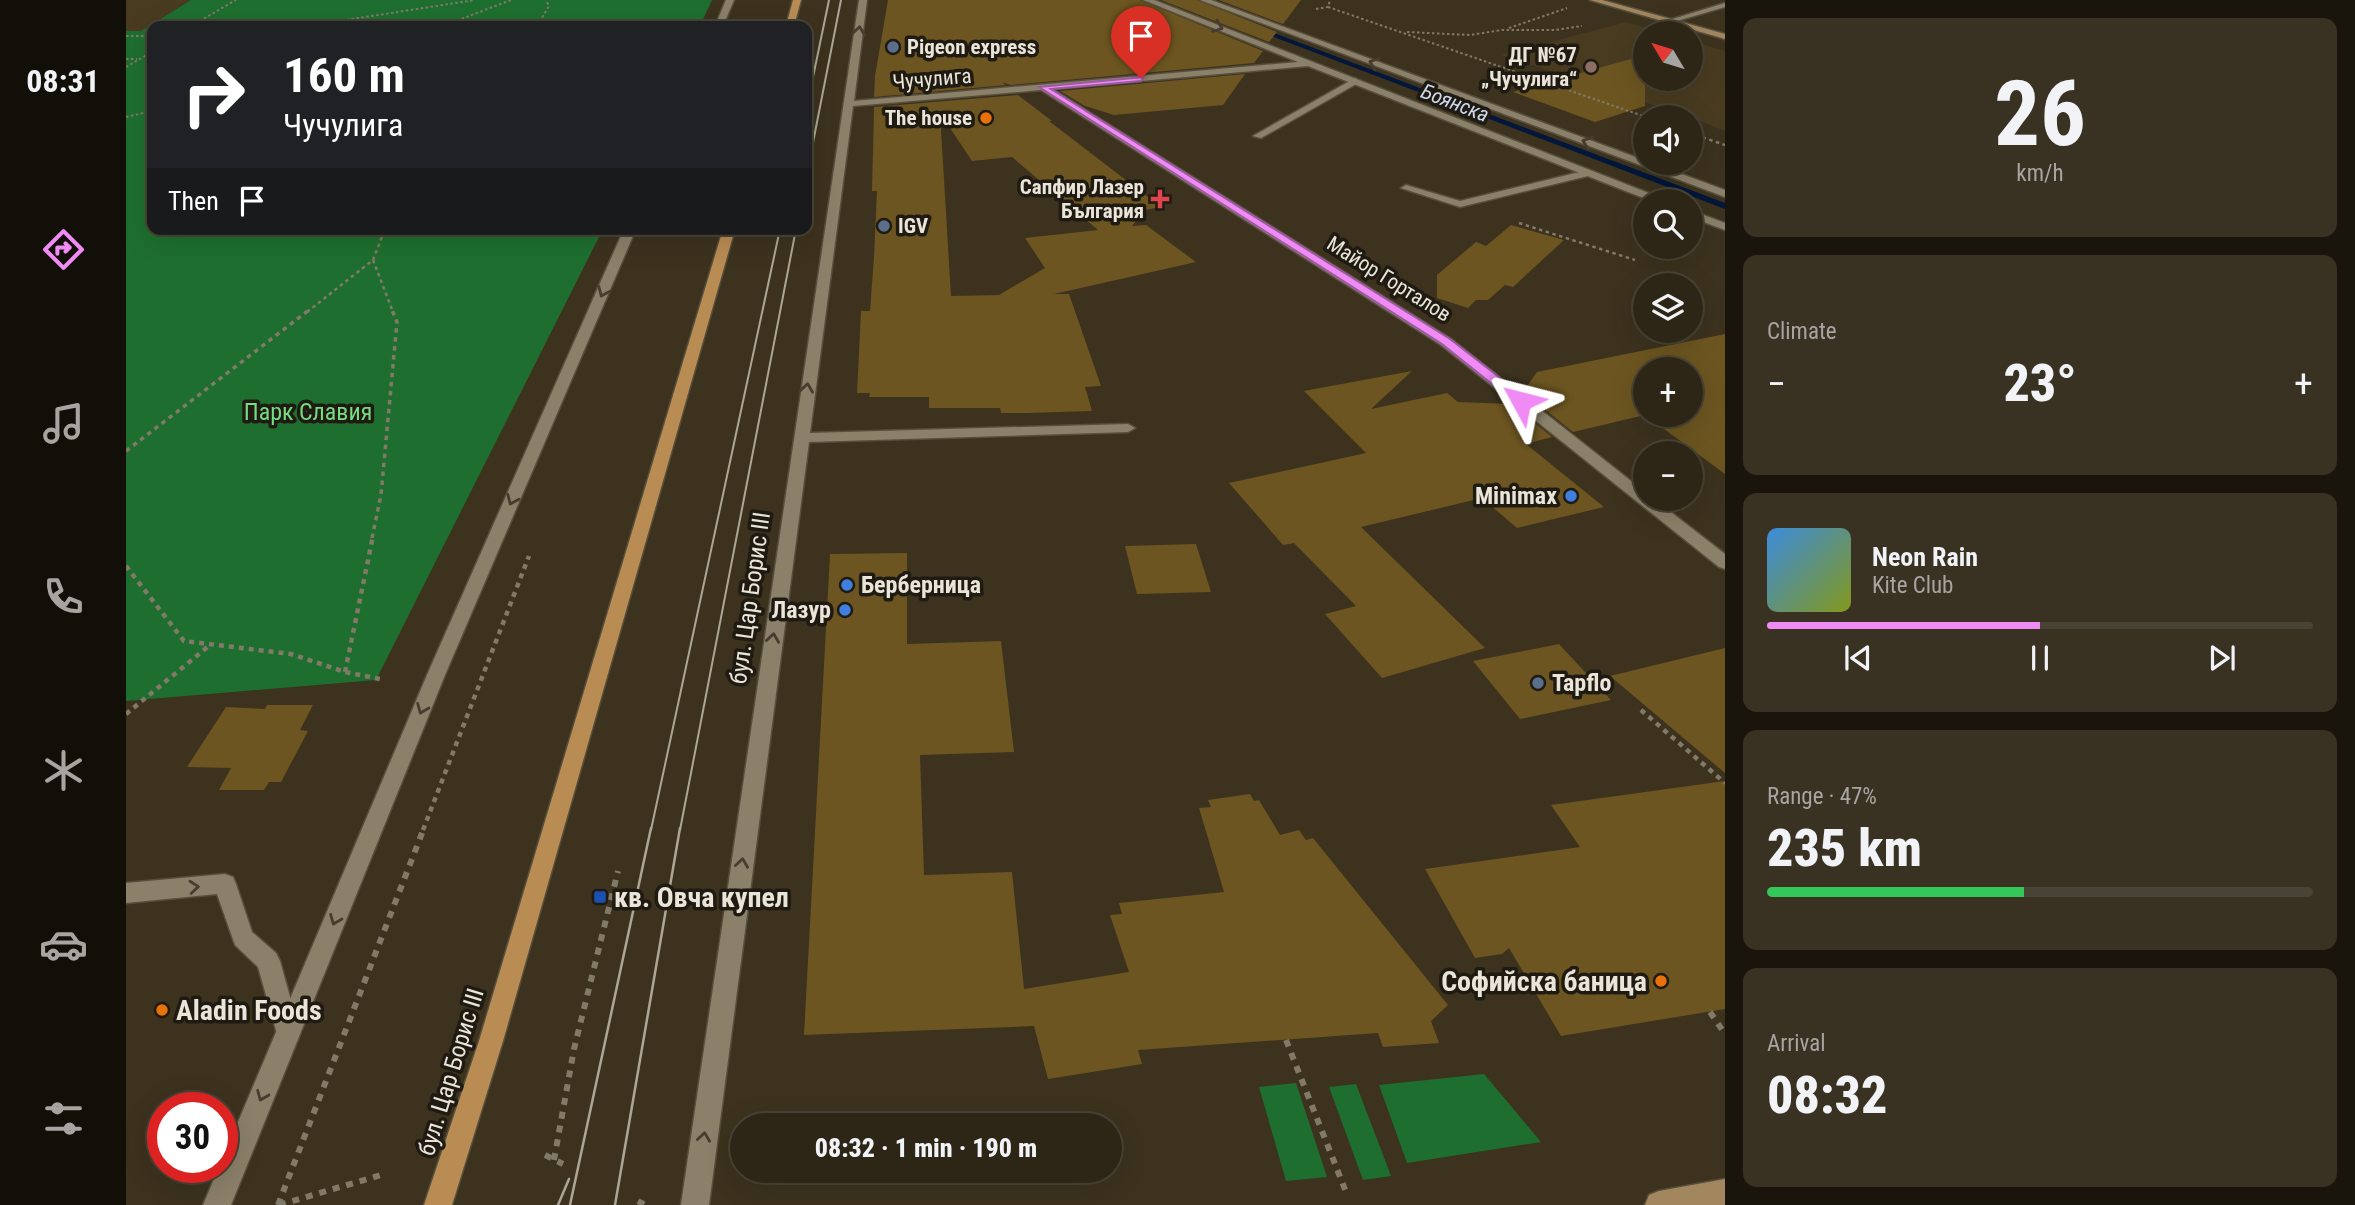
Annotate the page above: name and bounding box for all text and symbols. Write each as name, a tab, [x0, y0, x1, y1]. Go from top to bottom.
pin	[1111, 6, 1171, 78]
icon: arrive	[1122, 17, 1160, 55]
one-way arrow	[1211, 19, 1223, 33]
north arrow	[1633, 21, 1703, 91]
map controls	[1633, 21, 1703, 511]
one-way arrow	[851, 25, 866, 36]
place label: Pigeon express	[907, 35, 1036, 59]
marker: Pigeon express	[885, 39, 901, 55]
place label: ДГ №67 „Чучулига“	[1481, 43, 1577, 91]
text: 160 m	[283, 47, 405, 104]
icon: right	[168, 49, 259, 140]
one-way arrow	[1369, 57, 1381, 71]
marker: ДГ №67 „Чучулига“	[1583, 59, 1599, 75]
text: 26	[1994, 61, 2086, 167]
text: 08:31	[26, 62, 100, 100]
street label: Чучулига	[892, 64, 972, 94]
water label: Боянска	[1418, 79, 1492, 127]
button: sound	[1633, 105, 1703, 175]
text: Чучулига	[283, 106, 403, 144]
place label: The house	[885, 106, 972, 130]
marker: The house	[978, 110, 994, 126]
one-way arrow	[1582, 137, 1594, 151]
text: km/h	[2016, 160, 2064, 187]
place label: Сапфир Лазер България	[1020, 175, 1144, 223]
icon: arrive	[233, 182, 271, 220]
text: Then	[168, 186, 219, 216]
marker: Сапфир Лазер България	[1150, 189, 1170, 209]
button: search	[1633, 189, 1703, 259]
place label: IGV	[898, 214, 928, 238]
marker: IGV	[876, 218, 892, 234]
icon: directions	[39, 225, 88, 274]
street label: Майор Горталов	[1323, 231, 1455, 327]
button: layers	[1633, 273, 1703, 343]
one-way arrow	[597, 285, 611, 297]
text: Climate	[1767, 318, 1837, 345]
text: 23°	[2003, 353, 2077, 414]
button: +	[1633, 357, 1703, 427]
text: −	[1767, 362, 1786, 406]
text: +	[2294, 362, 2313, 406]
position arrow	[1484, 364, 1558, 438]
one-way arrow	[799, 383, 814, 394]
park label: Парк Славия	[244, 398, 372, 426]
icon: music	[39, 399, 88, 448]
button: −	[1633, 441, 1703, 511]
place label: Minimax	[1475, 482, 1557, 510]
marker: Minimax	[1563, 488, 1579, 504]
one-way arrow	[506, 493, 520, 506]
street label: бул. Цар Борис III	[724, 510, 776, 686]
text: Neon Rain	[1872, 542, 1978, 572]
place label: Берберница	[861, 571, 981, 599]
icon: phone	[39, 572, 88, 621]
text: Kite Club	[1872, 572, 1953, 599]
marker: Берберница	[839, 577, 855, 593]
place label: Лазур	[772, 596, 831, 624]
marker: Лазур	[837, 602, 853, 618]
one-way arrow	[765, 632, 780, 644]
icon: previous	[1839, 639, 1877, 677]
icon: pause	[2021, 639, 2059, 677]
icon: next	[2203, 639, 2241, 677]
place label: Tapflo	[1552, 669, 1611, 697]
marker: Tapflo	[1530, 675, 1546, 691]
one-way arrow	[416, 702, 430, 715]
icon: climate	[39, 746, 88, 795]
text: Range · 47%	[1767, 783, 1877, 810]
text: 235 km	[1767, 818, 1922, 879]
one-way arrow	[734, 858, 749, 869]
one-way arrow	[189, 880, 200, 895]
place label: кв. Овча купел	[614, 881, 789, 914]
marker: кв. Овча купел	[592, 889, 608, 905]
one-way arrow	[329, 912, 343, 925]
icon: car	[39, 920, 88, 969]
place label: Софийска баница	[1441, 965, 1647, 998]
marker: Софийска баница	[1653, 973, 1669, 989]
street label: бул. Цар Борис III	[412, 985, 490, 1159]
place label: Aladin Foods	[176, 994, 322, 1027]
marker: Aladin Foods	[154, 1002, 170, 1018]
text: Arrival	[1767, 1030, 1826, 1057]
text: 08:32	[1767, 1065, 1887, 1126]
one-way arrow	[257, 1089, 271, 1101]
speed limit sign: 30	[147, 1092, 238, 1183]
icon: filters	[39, 1094, 88, 1143]
one-way arrow	[697, 1132, 712, 1143]
text: 08:32 · 1 min · 190 m	[815, 1133, 1037, 1163]

